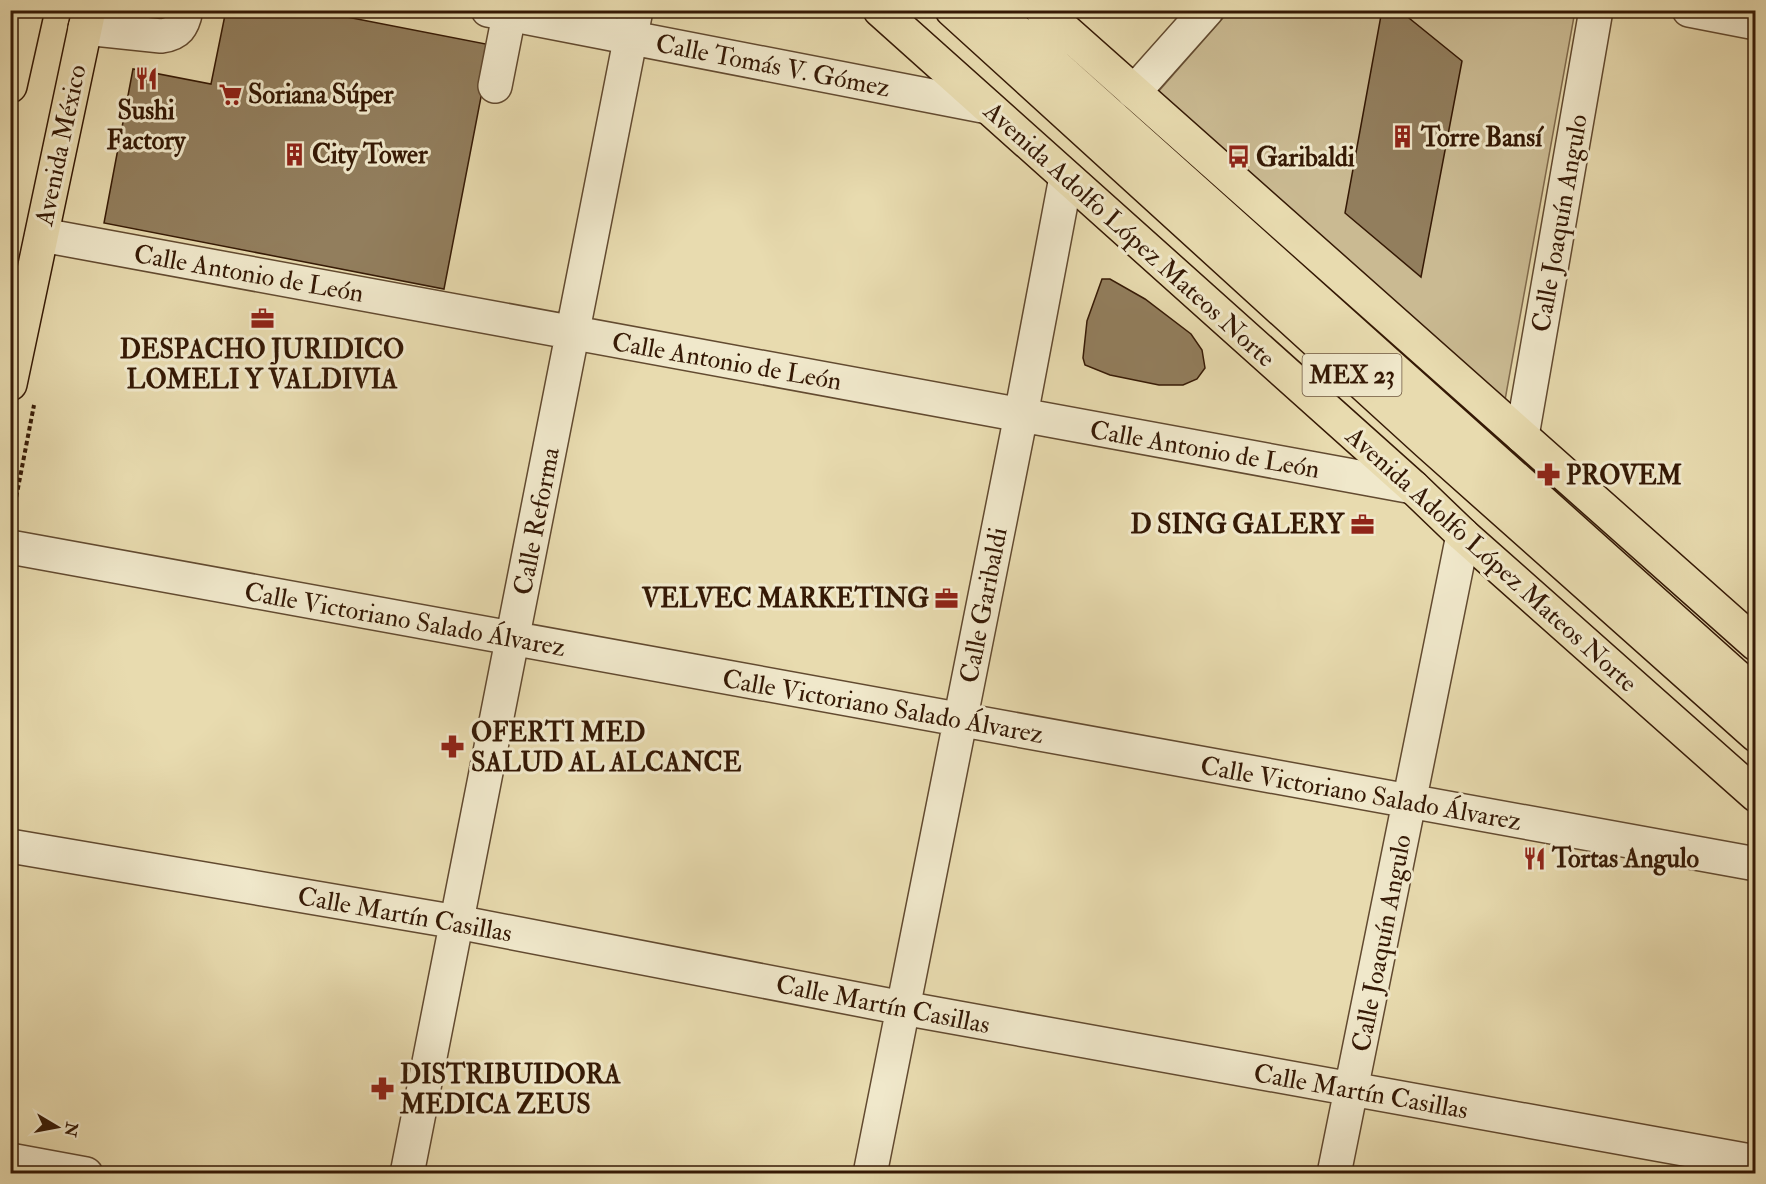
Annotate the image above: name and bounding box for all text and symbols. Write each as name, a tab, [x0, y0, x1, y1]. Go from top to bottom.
street label: Calle Tomás V. Gómez	[653, 28, 893, 104]
street label: Avenida México	[28, 62, 94, 230]
restaurant icon: Sushi Factory	[133, 66, 159, 92]
place label: Soriana Súper	[248, 79, 394, 112]
supermarket icon: Soriana Súper	[217, 81, 243, 107]
place label: Sushi Factory	[107, 95, 187, 158]
street label: Avenida Adolfo López Mateos Norte	[976, 95, 1282, 375]
street label: Calle Joaquín Angulo	[1525, 112, 1595, 335]
place label: Torre Bansí	[1420, 122, 1544, 154]
building icon: Torre Bansí	[1390, 124, 1416, 150]
place label: City Tower	[312, 139, 428, 172]
building icon: City Tower	[281, 141, 307, 167]
place label: Garibaldi	[1256, 142, 1355, 174]
bus stop icon: Garibaldi	[1225, 144, 1251, 170]
street label: Calle Antonio de León	[131, 238, 366, 310]
office icon: DESPACHO JURIDICO LOMELI Y VALDIVIA	[249, 305, 275, 331]
street label: Calle Antonio de León	[609, 326, 844, 398]
place label: DESPACHO JURIDICO LOMELI Y VALDIVIA	[120, 334, 404, 396]
road number: MEX 23	[1302, 354, 1402, 396]
street label: Calle Antonio de León	[1087, 414, 1322, 486]
street label: Avenida Adolfo López Mateos Norte	[1338, 420, 1644, 700]
street label: Calle Reforma	[507, 444, 567, 598]
place label: PROVEM	[1566, 460, 1682, 492]
pharmacy icon: PROVEM	[1535, 462, 1561, 488]
place label: D SING GALERY	[1130, 509, 1345, 541]
office icon: D SING GALERY	[1349, 511, 1375, 537]
street label: Calle Garibaldi	[953, 525, 1015, 686]
street label: Calle Victoriano Salado Álvarez	[242, 574, 569, 664]
place label: VELVEC MARKETING	[641, 583, 929, 615]
office icon: VELVEC MARKETING	[934, 585, 960, 611]
street label: Calle Victoriano Salado Álvarez	[720, 661, 1047, 751]
place label: OFERTI MED SALUD AL ALCANCE	[471, 717, 742, 779]
pharmacy icon: OFERTI MED SALUD AL ALCANCE	[440, 734, 466, 760]
street label: Calle Victoriano Salado Álvarez	[1198, 748, 1525, 838]
street label: Calle Joaquín Angulo	[1345, 832, 1419, 1055]
place label: Tortas Angulo	[1551, 843, 1700, 876]
restaurant icon: Tortas Angulo	[1521, 845, 1547, 871]
street label: Calle Martín Casillas	[295, 880, 515, 950]
street label: Calle Martín Casillas	[773, 969, 993, 1041]
street label: Calle Martín Casillas	[1251, 1057, 1471, 1127]
place label: DISTRIBUIDORA MEDICA ZEUS	[399, 1059, 621, 1121]
pharmacy icon: DISTRIBUIDORA MEDICA ZEUS	[369, 1076, 395, 1102]
north arrow	[27, 1097, 87, 1157]
text: N	[60, 1120, 82, 1139]

